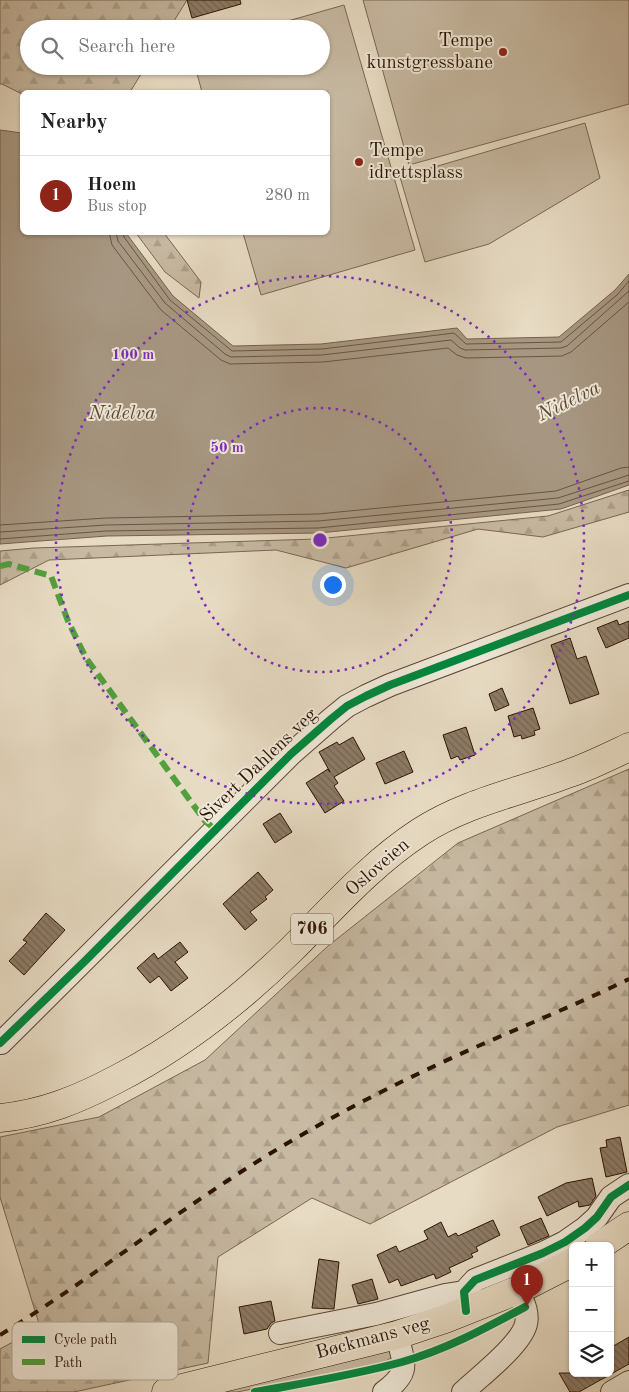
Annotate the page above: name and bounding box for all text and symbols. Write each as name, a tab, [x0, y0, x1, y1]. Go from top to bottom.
search box	[20, 20, 330, 75]
place label: Tempe kunstgressbane	[366, 32, 493, 73]
icon: search	[38, 34, 66, 62]
text: Search here	[78, 38, 175, 57]
marker: Tempe kunstgressbane	[497, 46, 509, 58]
text: Nearby	[40, 112, 108, 133]
place label: Tempe idrettsplass	[369, 142, 463, 183]
marker: Tempe idrettsplass	[353, 156, 365, 168]
text: Hoem	[87, 176, 136, 195]
text: 1	[51, 188, 61, 204]
text: 280 m	[265, 188, 310, 204]
text: Bus stop	[87, 199, 147, 215]
text: 100 m	[112, 348, 154, 363]
water label: Nidelva	[533, 378, 604, 426]
water label: Nidelva	[87, 404, 156, 424]
text: 50 m	[210, 441, 244, 456]
centre of rings	[311, 531, 329, 549]
your location	[320, 572, 346, 598]
street label: Sivert Dahlens veg	[197, 705, 322, 827]
street label: Osloveien	[343, 835, 413, 901]
road number: 706	[291, 914, 333, 944]
map controls	[569, 1242, 614, 1377]
button: +	[569, 1242, 614, 1287]
pin: 1	[511, 1265, 543, 1306]
button: −	[569, 1287, 614, 1332]
street label: Bøckmans veg	[314, 1314, 433, 1363]
legend	[12, 1322, 178, 1380]
button: layers	[569, 1332, 614, 1377]
text: Cycle path	[54, 1333, 117, 1347]
text: Path	[54, 1356, 83, 1370]

